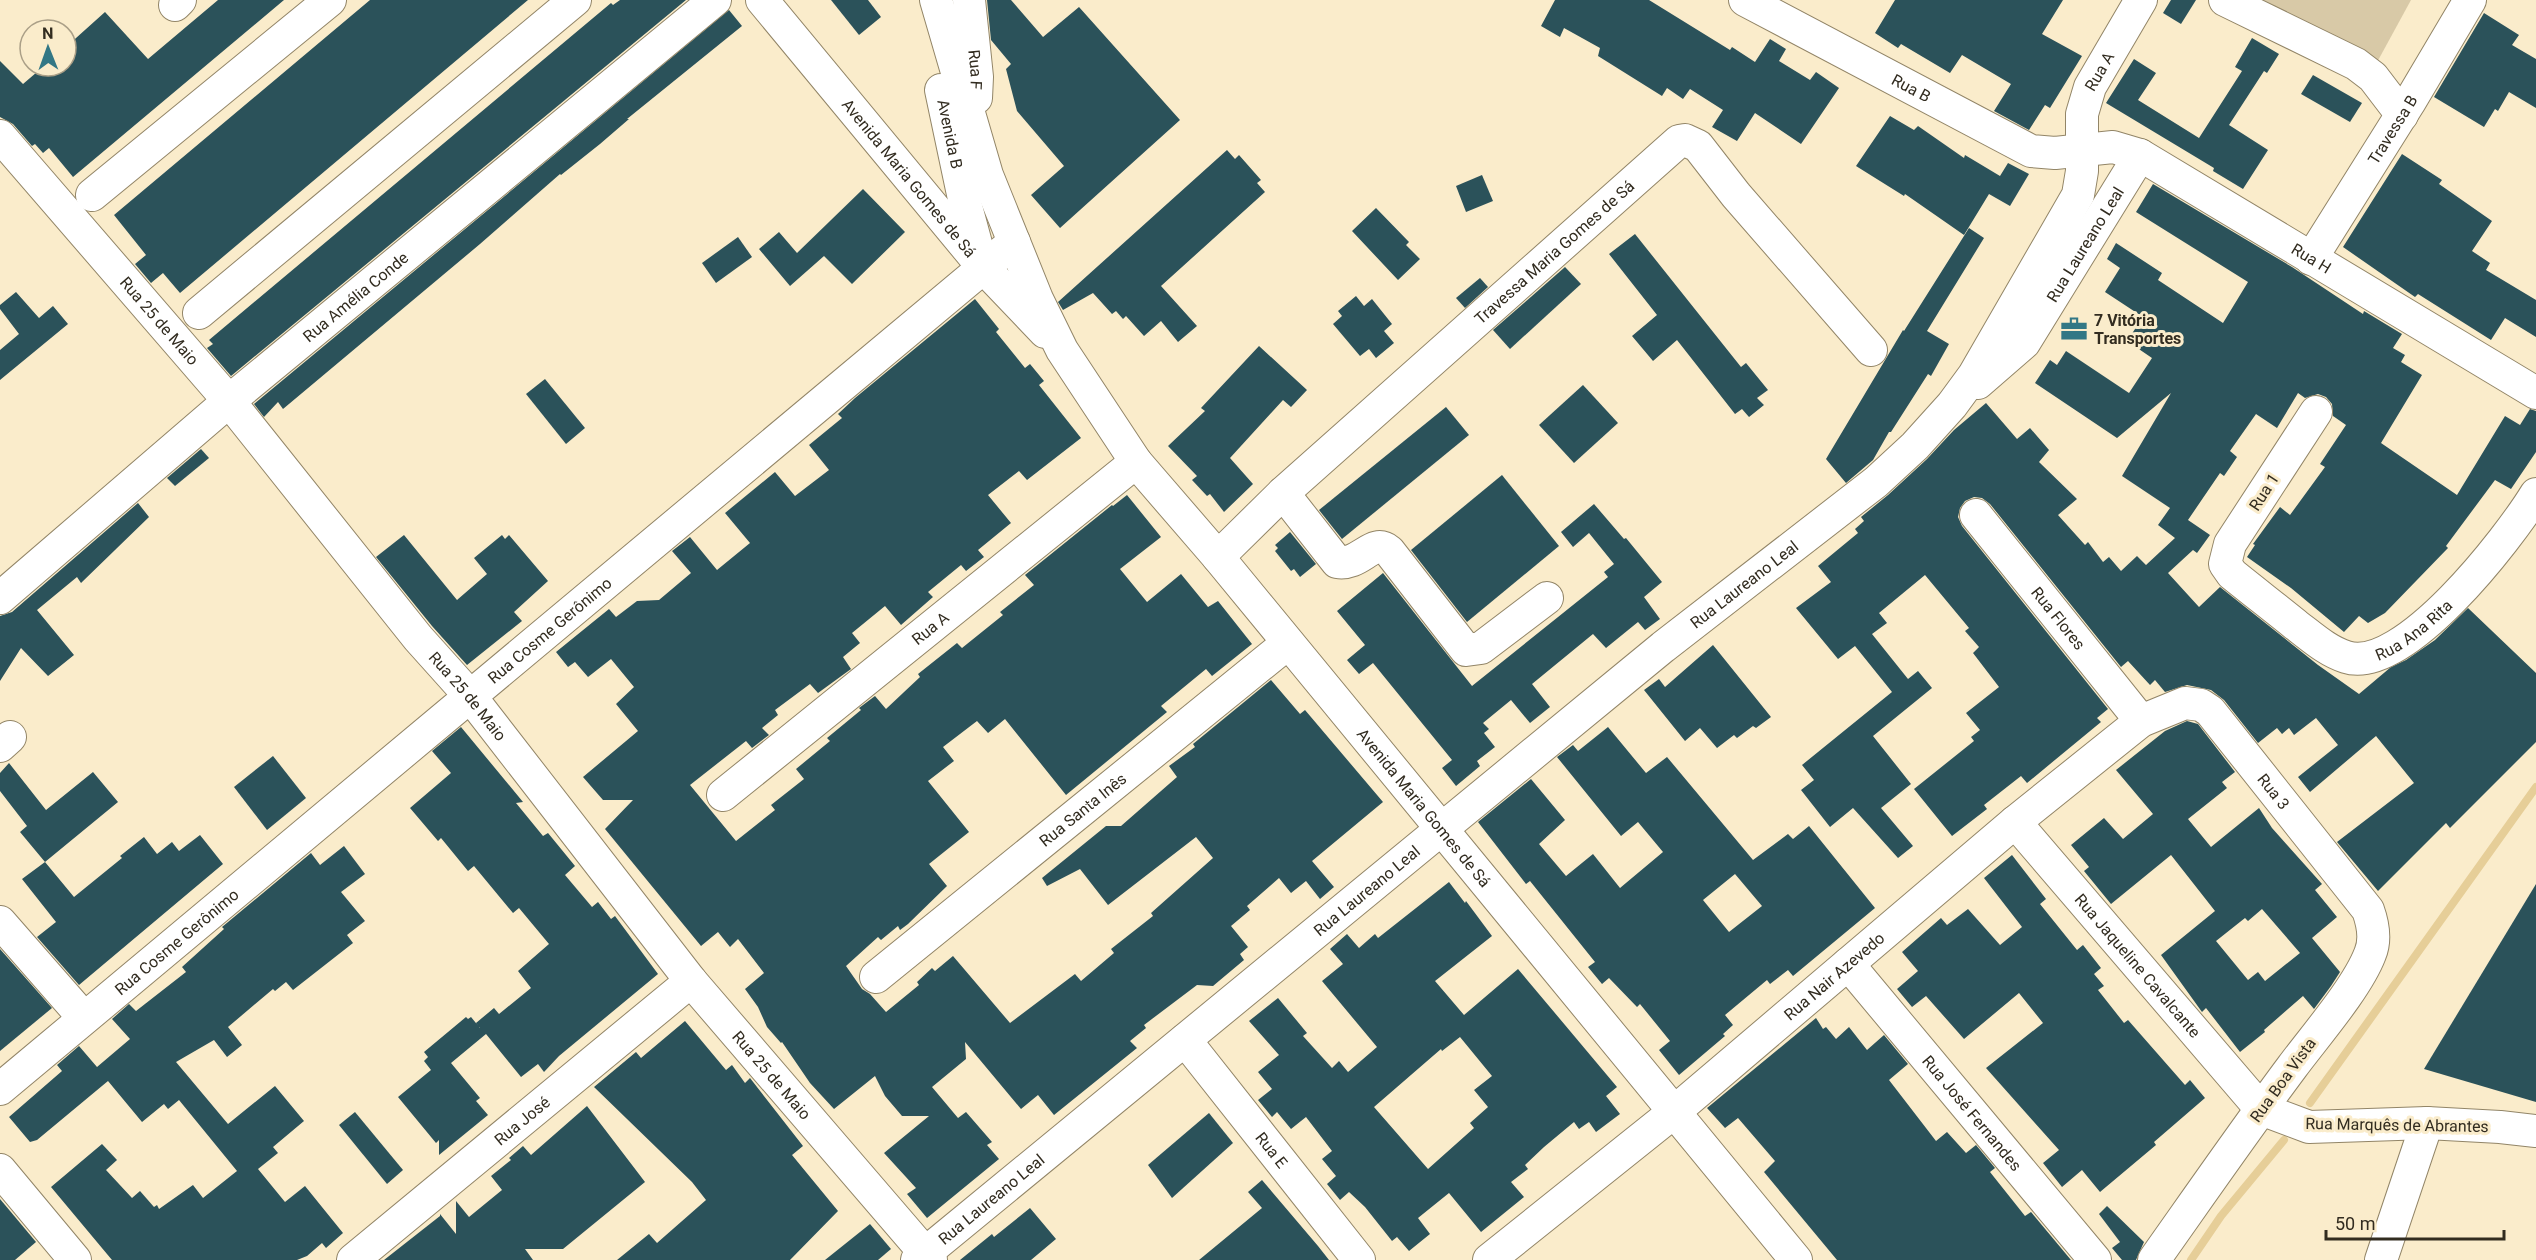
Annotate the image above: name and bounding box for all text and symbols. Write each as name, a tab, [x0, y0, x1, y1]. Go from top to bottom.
north arrow	[18, 18, 78, 78]
text: N	[42, 24, 54, 43]
street label: Rua A	[2080, 48, 2118, 94]
street label: Rua F	[965, 49, 986, 90]
street label: Rua B	[1889, 70, 1934, 106]
street label: Travessa B	[2364, 91, 2421, 168]
street label: Avenida Maria Gomes de Sá	[838, 95, 980, 261]
street label: Avenida B	[934, 98, 967, 171]
street label: Travessa Maria Gomes de Sá	[1470, 176, 1638, 328]
street label: Rua Laureano Leal	[2042, 183, 2128, 305]
street label: Rua H	[2288, 239, 2335, 277]
street label: Rua Amélia Conde	[299, 248, 412, 346]
street label: Rua 25 de Maio	[116, 273, 203, 369]
place label: 7 Vitória Transportes	[2094, 311, 2181, 348]
office icon: 7 Vitória Transportes	[2059, 314, 2089, 344]
street label: Rua 1	[2245, 470, 2283, 514]
street label: Rua Laureano Leal	[1686, 536, 1802, 632]
street label: Rua Cosme Gerônimo	[484, 573, 615, 687]
street label: Rua Flores	[2028, 583, 2089, 653]
street label: Rua Ana Rita	[2372, 595, 2456, 664]
street label: Rua A	[908, 607, 953, 649]
street label: Rua 25 de Maio	[425, 648, 511, 744]
street label: Avenida Maria Gomes de Sá	[1353, 724, 1495, 891]
street label: Rua Santa Inês	[1035, 769, 1130, 850]
street label: Rua 3	[2254, 770, 2294, 813]
street label: Rua Laureano Leal	[1310, 841, 1424, 940]
street label: Rua Cosme Gerônimo	[111, 884, 242, 999]
street label: Rua Jaqueline Cavalcante	[2071, 890, 2205, 1041]
street label: Rua Nair Azevedo	[1780, 928, 1888, 1024]
street label: Rua 25 de Maio	[729, 1027, 815, 1123]
street label: Rua Boa Vista	[2246, 1034, 2320, 1126]
street label: Rua José Fernandes	[1919, 1051, 2026, 1175]
street label: Rua José	[490, 1092, 553, 1149]
street label: Rua Marquês de Abrantes	[2305, 1114, 2489, 1136]
street label: Rua E	[1252, 1128, 1292, 1172]
street label: Rua Laureano Leal	[934, 1150, 1048, 1248]
scale bar	[2326, 1203, 2504, 1241]
text: 50 m	[2335, 1213, 2375, 1234]

